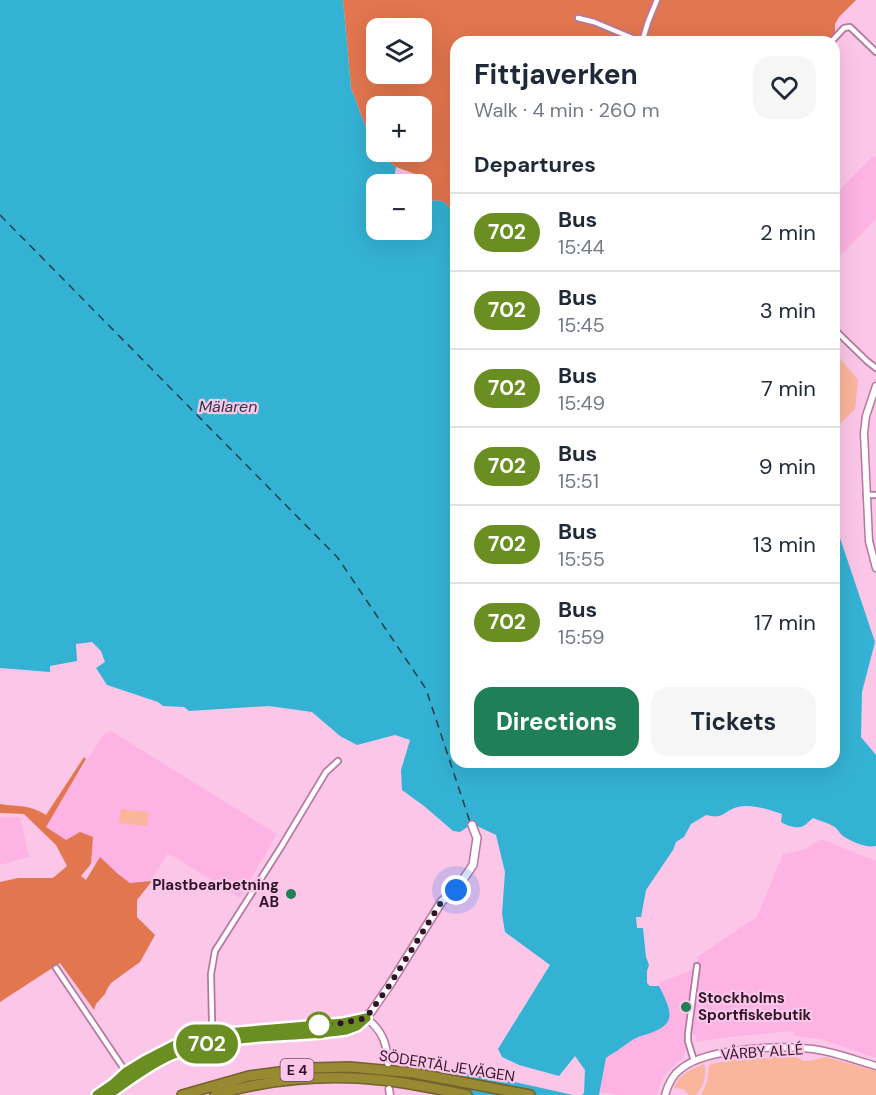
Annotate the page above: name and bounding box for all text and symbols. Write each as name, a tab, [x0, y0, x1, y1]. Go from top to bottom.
map controls	[366, 18, 432, 240]
button: layers	[366, 18, 432, 84]
text: Fittjaverken	[474, 56, 638, 93]
button: heart	[753, 56, 816, 119]
button: +	[366, 96, 432, 162]
text: Walk · 4 min · 260 m	[474, 97, 659, 123]
text: Departures	[474, 150, 596, 179]
button: −	[366, 174, 432, 240]
text: Bus	[558, 205, 597, 234]
text: 702	[488, 218, 526, 246]
text: 2 min	[760, 218, 816, 247]
text: 15:44	[558, 234, 605, 260]
text: Bus	[558, 283, 597, 312]
text: 702	[488, 296, 526, 324]
text: 3 min	[760, 296, 816, 325]
text: 15:45	[558, 312, 605, 338]
text: Bus	[558, 361, 597, 390]
text: 702	[488, 374, 526, 402]
text: 7 min	[761, 374, 816, 403]
text: 15:49	[558, 390, 605, 416]
water label: Mälaren	[199, 396, 257, 417]
text: Bus	[558, 439, 597, 468]
text: 702	[488, 452, 526, 480]
text: 9 min	[759, 452, 816, 481]
text: 15:51	[558, 468, 599, 494]
text: Bus	[558, 517, 597, 546]
text: 702	[488, 530, 526, 558]
text: 13 min	[753, 530, 816, 559]
text: 15:55	[558, 546, 605, 572]
text: Bus	[558, 595, 597, 624]
text: 702	[488, 608, 526, 636]
text: 17 min	[754, 608, 816, 637]
text: 15:59	[558, 624, 605, 650]
button: Directions	[474, 687, 639, 756]
button: Tickets	[651, 687, 816, 756]
place label: Plastbearbetning AB	[152, 875, 279, 912]
your location	[441, 875, 471, 905]
marker: Plastbearbetning AB	[284, 887, 298, 901]
place label: Stockholms Sportfiskebutik	[698, 988, 812, 1025]
marker: Stockholms Sportfiskebutik	[679, 1000, 693, 1014]
unlabelled marker	[306, 1012, 332, 1038]
line badge: 702	[172, 1024, 242, 1064]
text: 702	[188, 1030, 226, 1058]
street label: VÅRBY ALLÉ	[720, 1039, 804, 1065]
street label: SÖDERTÄLJEVÄGEN	[378, 1045, 516, 1087]
road number: E 4	[280, 1059, 314, 1081]

